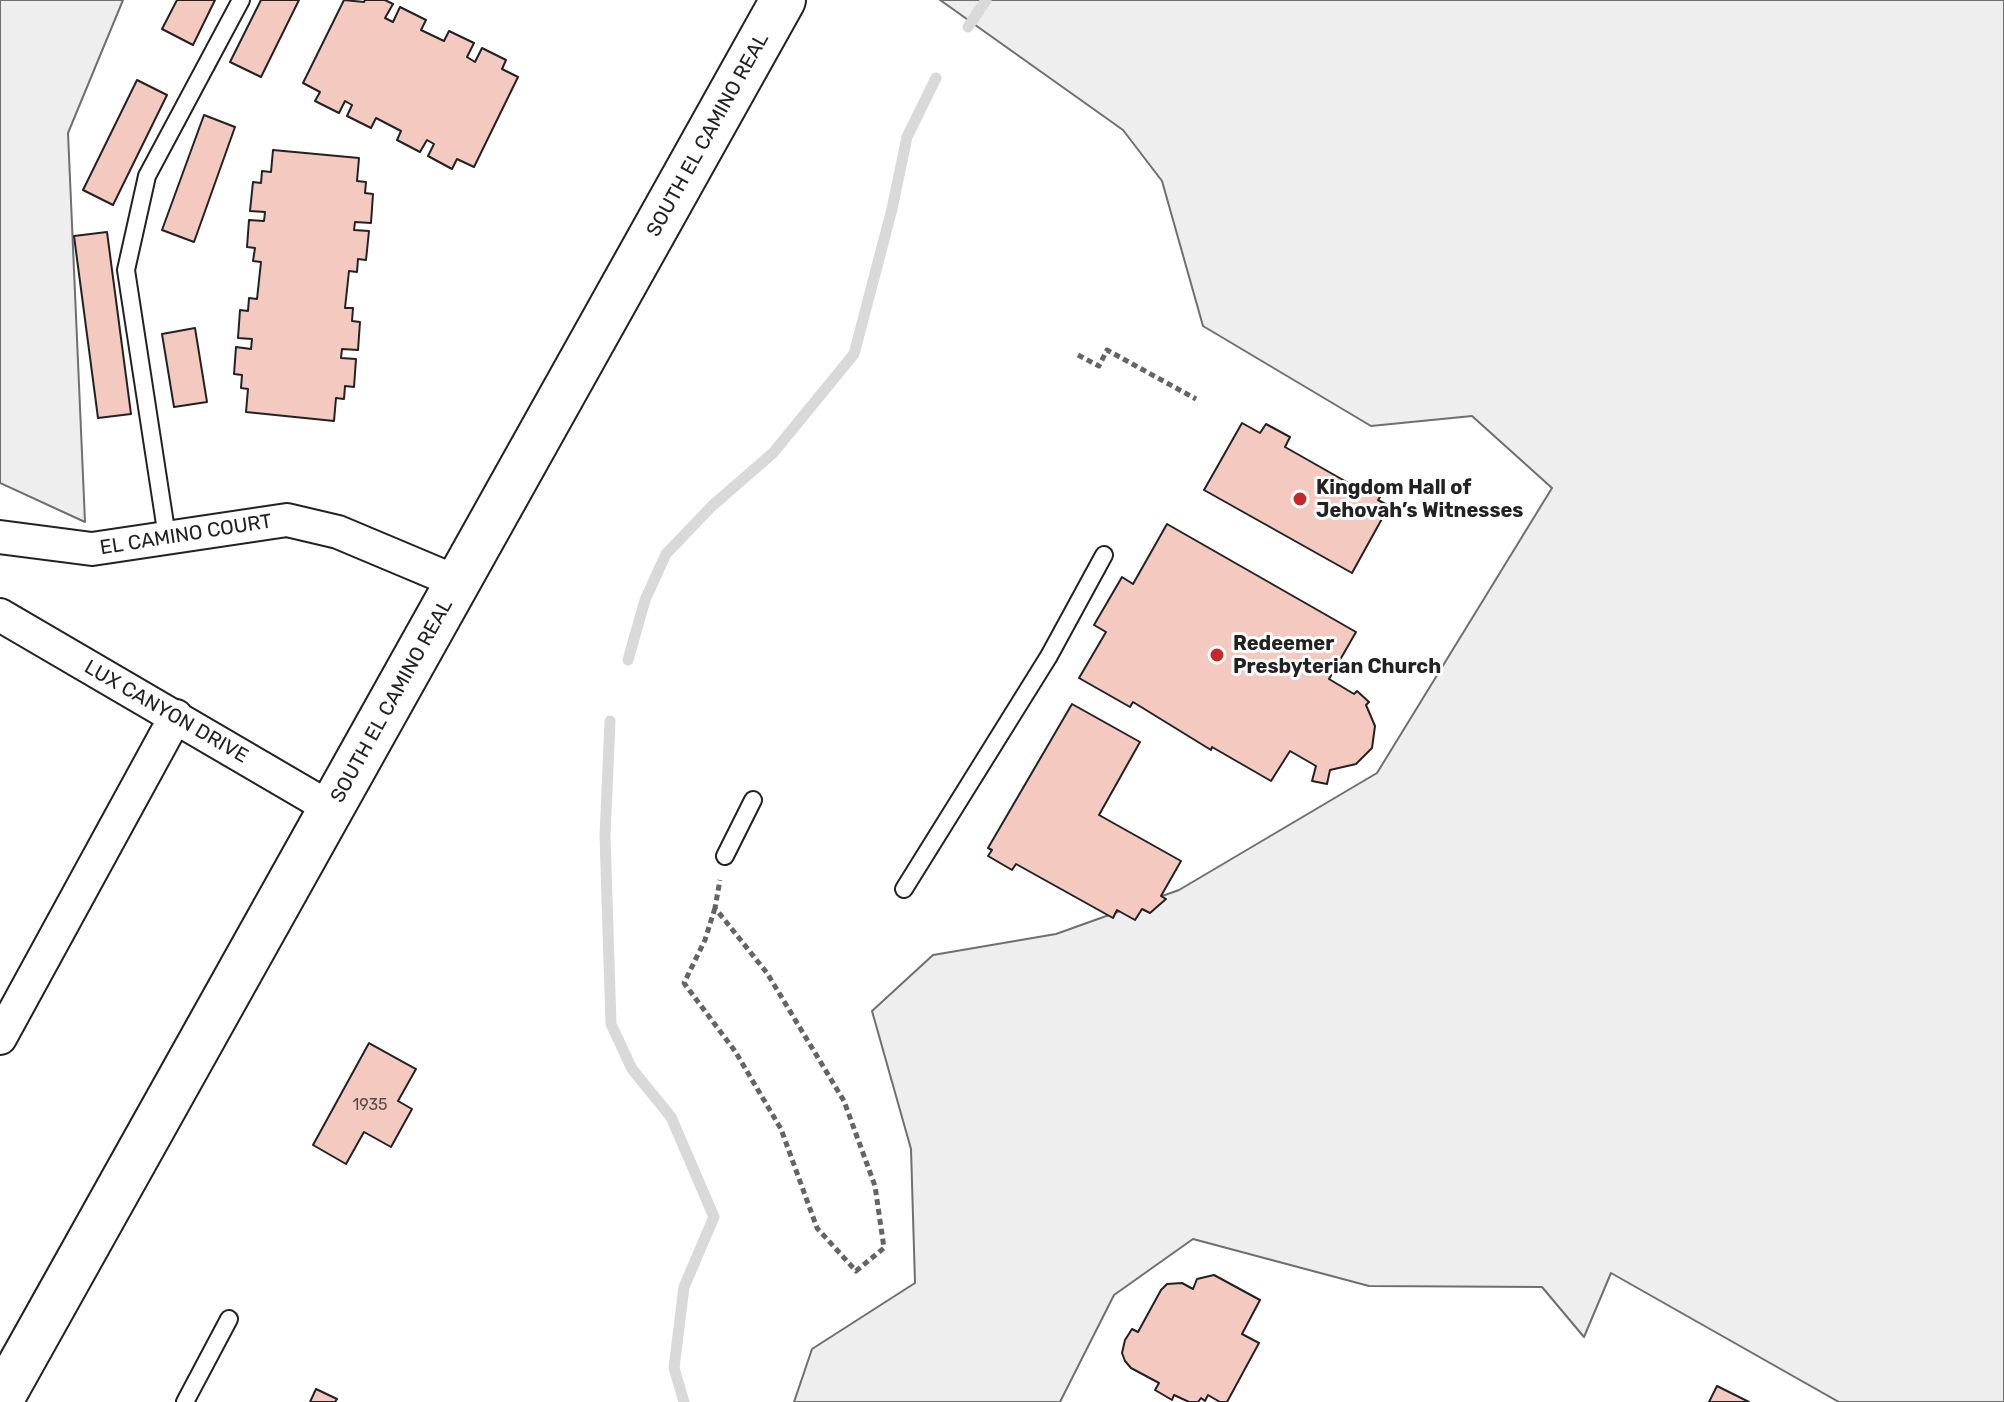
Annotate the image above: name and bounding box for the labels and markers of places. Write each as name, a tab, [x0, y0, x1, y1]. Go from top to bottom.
place label: Kingdom Hall of Jehovah’s Witnesses	[1316, 476, 1523, 523]
marker: Kingdom Hall of Jehovah’s Witnesses	[1291, 490, 1309, 508]
place label: Redeemer Presbyterian Church	[1233, 632, 1441, 679]
marker: Redeemer Presbyterian Church	[1208, 646, 1226, 664]

